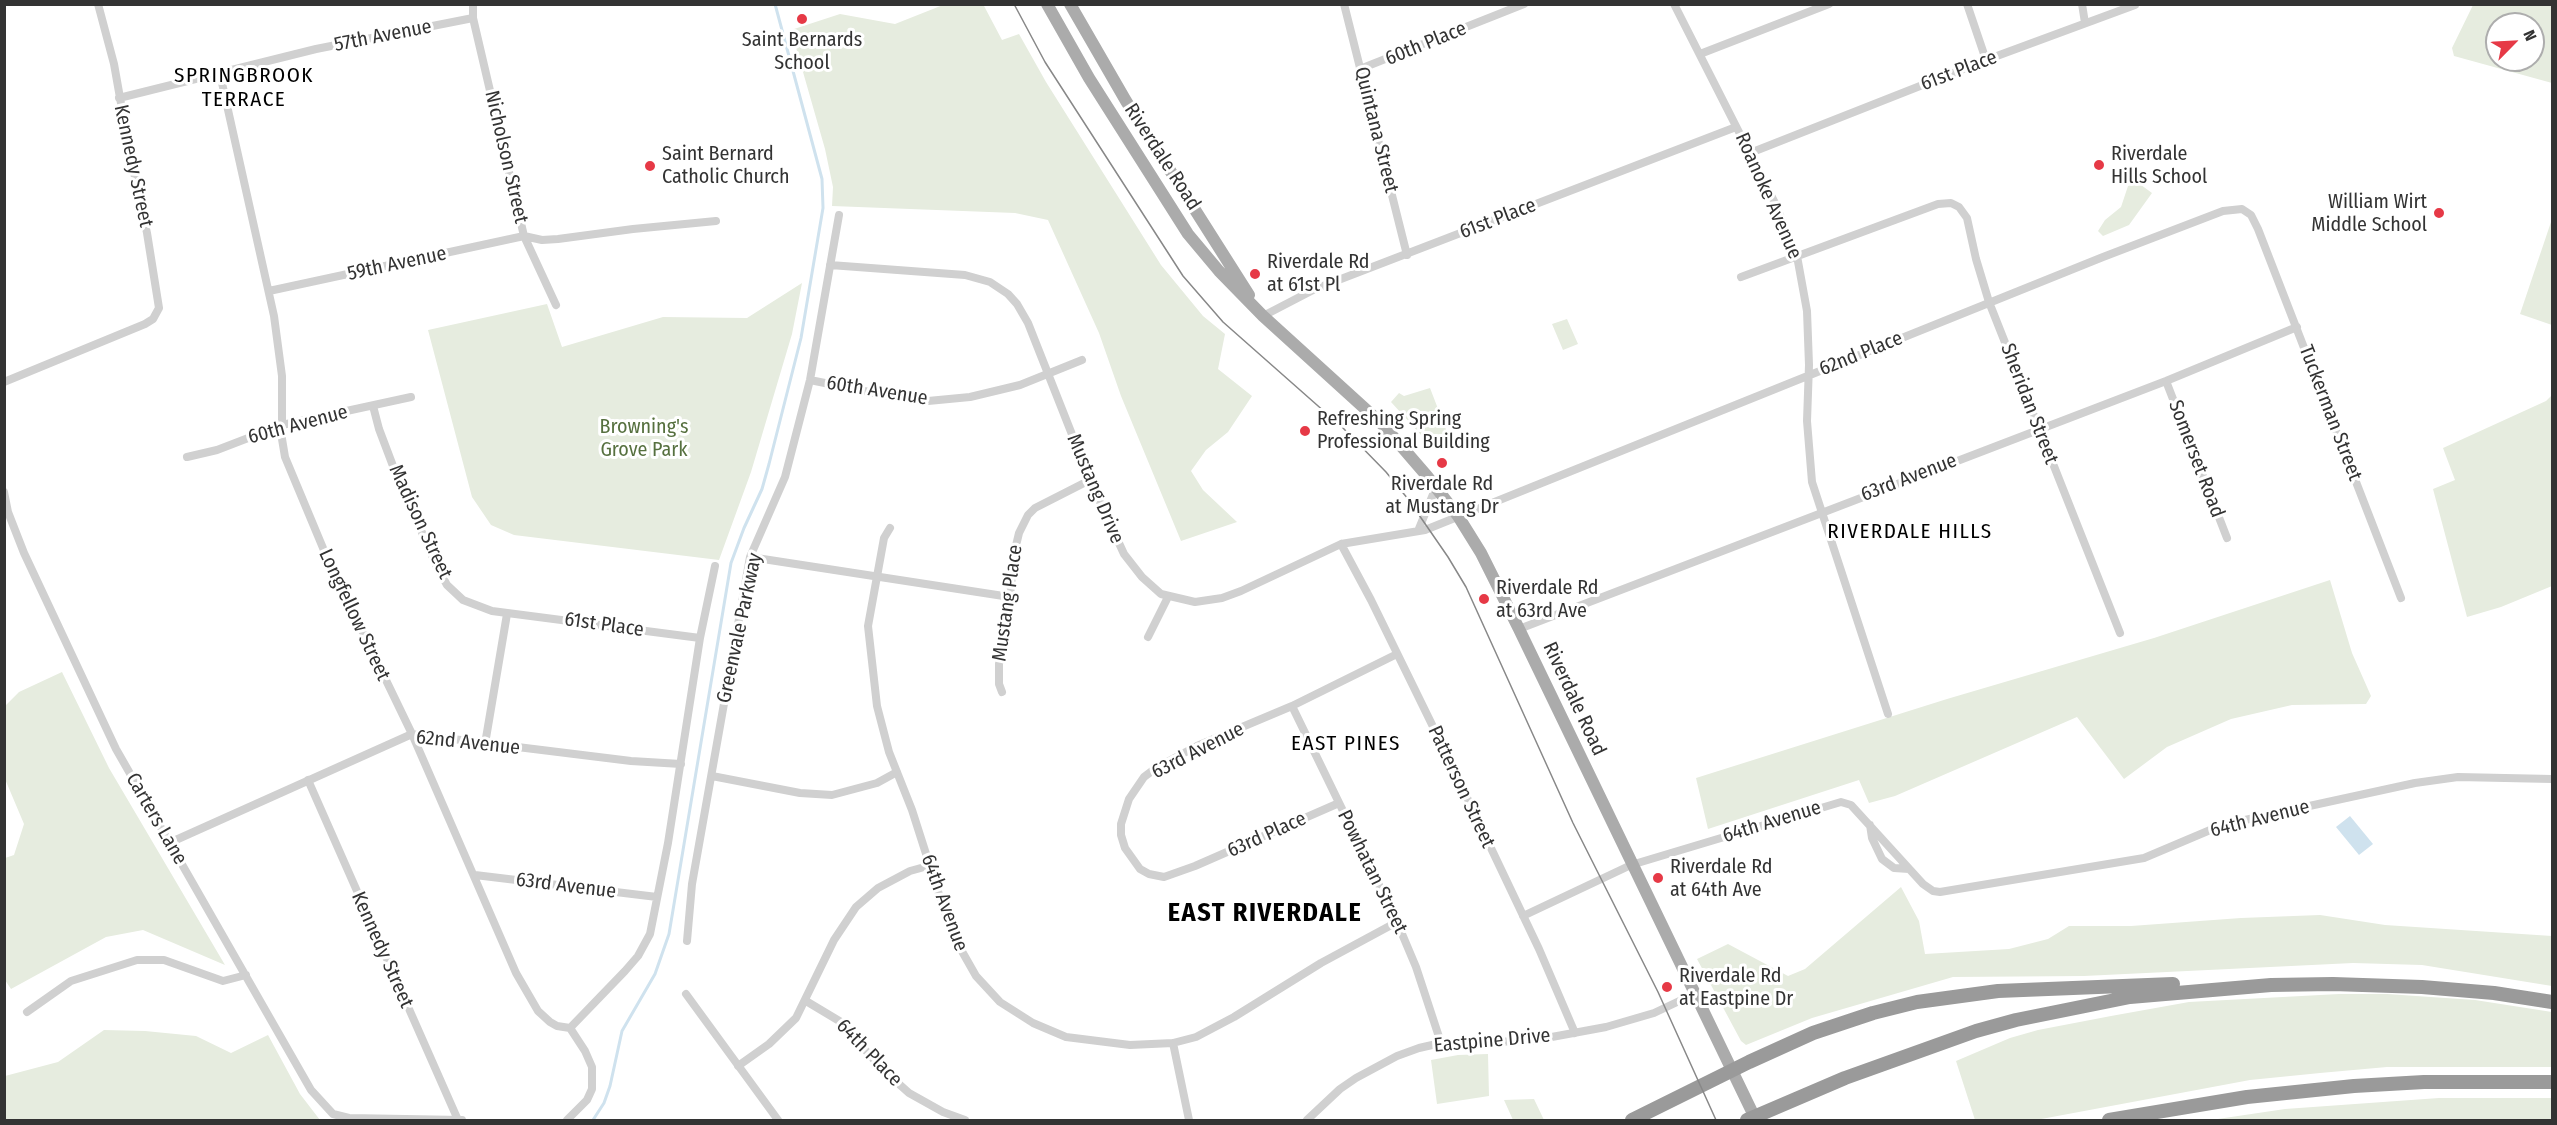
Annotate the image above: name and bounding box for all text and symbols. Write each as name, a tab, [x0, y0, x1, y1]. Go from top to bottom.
marker: Saint Bernards School	[795, 12, 809, 26]
north arrow	[2485, 12, 2545, 72]
street label: 57th Avenue	[332, 15, 434, 57]
street label: 60th Place	[1382, 17, 1470, 71]
text: N	[2519, 27, 2541, 44]
place label: Saint Bernards School	[742, 28, 862, 75]
street label: 61st Place	[1917, 45, 2001, 97]
district label: SPRINGBROOK TERRACE	[174, 63, 314, 113]
street label: Quintana Street	[1349, 65, 1403, 195]
street label: Nicholson Street	[479, 88, 533, 226]
street label: Riverdale Road	[1119, 99, 1205, 215]
street label: Kennedy Street	[108, 103, 158, 229]
street label: Roanoke Avenue	[1729, 129, 1807, 263]
place label: Saint Bernard Catholic Church	[662, 142, 789, 189]
place label: Riverdale Hills School	[2111, 142, 2207, 189]
marker: Riverdale Hills School	[2092, 158, 2106, 172]
marker: Saint Bernard Catholic Church	[643, 159, 657, 173]
place label: William Wirt Middle School	[2311, 190, 2427, 237]
street label: 61st Place	[1456, 193, 1540, 245]
marker: William Wirt Middle School	[2432, 206, 2446, 220]
street label: 59th Avenue	[345, 242, 449, 286]
place label: Riverdale Rd at 61st Pl	[1267, 250, 1369, 297]
marker: Riverdale Rd at 61st Pl	[1248, 267, 1262, 281]
street label: 62nd Place	[1816, 326, 1906, 382]
street label: Sheridan Street	[1995, 340, 2063, 468]
street label: Tuckerman Street	[2293, 342, 2367, 484]
street label: 60th Avenue	[825, 371, 929, 411]
street label: Somerset Road	[2163, 397, 2229, 521]
street label: 60th Avenue	[246, 400, 350, 450]
place label: Refreshing Spring Professional Building	[1317, 407, 1490, 454]
park label: Browning's Grove Park	[600, 415, 688, 462]
marker: Refreshing Spring Professional Building	[1298, 424, 1312, 438]
street label: Mustang Drive	[1061, 431, 1129, 547]
street label: 63rd Avenue	[1858, 449, 1960, 507]
marker: Riverdale Rd at Mustang Dr	[1435, 456, 1449, 470]
street label: Madison Street	[383, 461, 457, 583]
place label: Riverdale Rd at Mustang Dr	[1385, 472, 1499, 519]
district label: RIVERDALE HILLS	[1827, 519, 1993, 545]
street label: Mustang Place	[988, 543, 1028, 663]
street label: Longfellow Street	[313, 545, 395, 685]
street label: Greenvale Parkway	[712, 551, 768, 705]
place label: Riverdale Rd at 63rd Ave	[1496, 576, 1598, 623]
marker: Riverdale Rd at 63rd Ave	[1477, 592, 1491, 606]
street label: 61st Place	[563, 608, 645, 642]
street label: Riverdale Road	[1537, 638, 1611, 760]
street label: 63rd Avenue	[1148, 717, 1248, 785]
street label: Patterson Street	[1422, 722, 1500, 852]
street label: 62nd Avenue	[415, 726, 521, 760]
district label: EAST PINES	[1291, 731, 1401, 757]
street label: Carters Lane	[120, 769, 192, 869]
street label: 64th Avenue	[2208, 795, 2312, 843]
street label: 64th Avenue	[1720, 796, 1824, 848]
street label: Powhatan Street	[1332, 806, 1412, 938]
street label: 63rd Place	[1224, 807, 1310, 863]
street label: 64th Avenue	[915, 851, 973, 955]
place label: Riverdale Rd at 64th Ave	[1670, 855, 1772, 902]
street label: 63rd Avenue	[515, 868, 617, 904]
marker: Riverdale Rd at 64th Ave	[1651, 871, 1665, 885]
street label: Kennedy Street	[346, 888, 418, 1012]
district label: EAST RIVERDALE	[1168, 898, 1362, 930]
place label: Riverdale Rd at Eastpine Dr	[1679, 964, 1793, 1011]
marker: Riverdale Rd at Eastpine Dr	[1660, 980, 1674, 994]
street label: 64th Place	[831, 1014, 907, 1092]
street label: Eastpine Drive	[1433, 1024, 1551, 1058]

